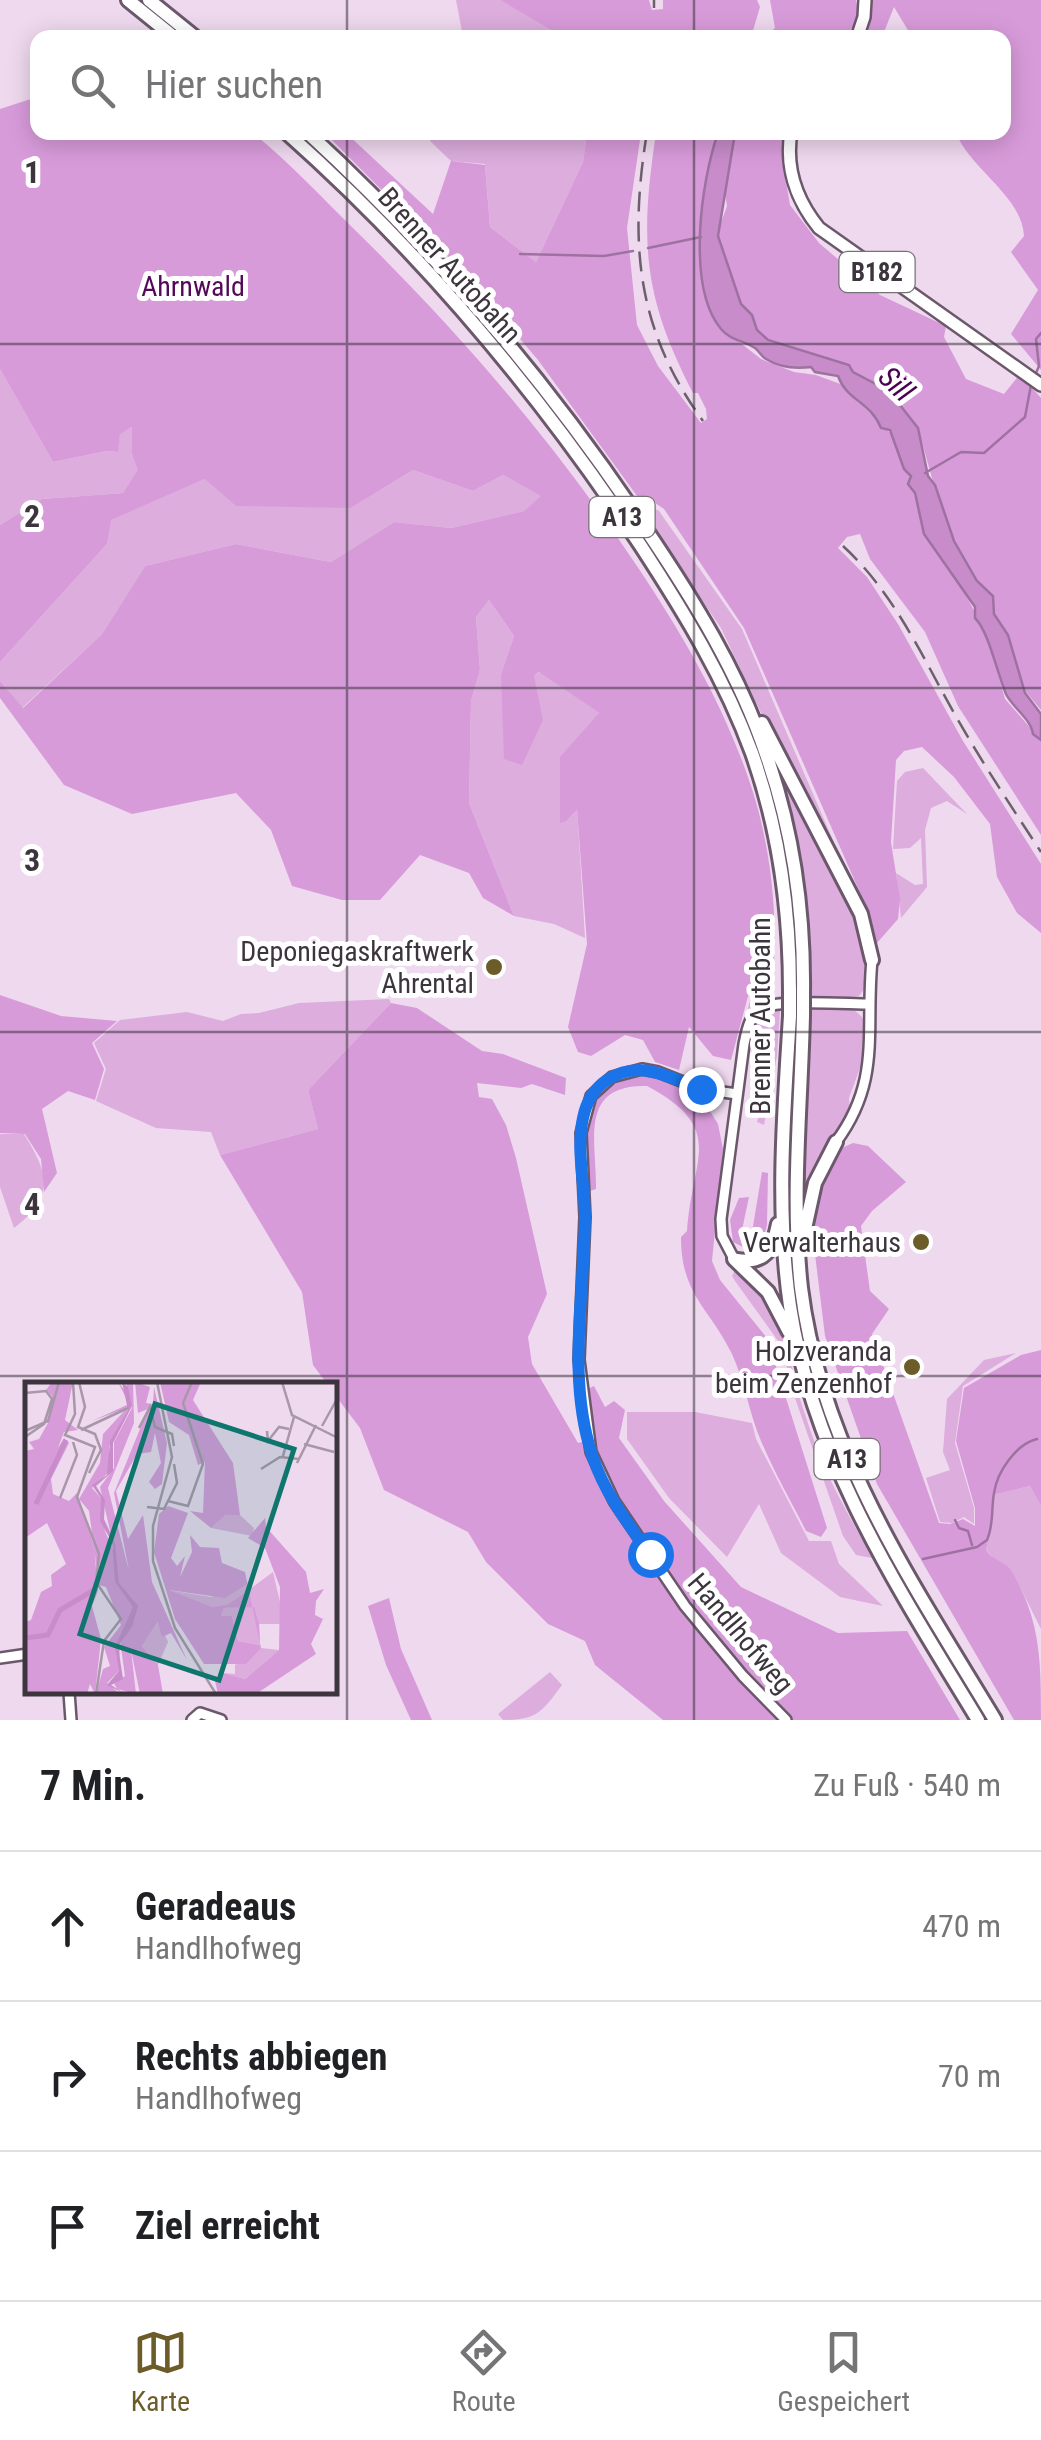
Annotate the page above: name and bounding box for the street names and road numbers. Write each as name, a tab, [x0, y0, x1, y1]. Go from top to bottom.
street label: Brenner Autobahn	[371, 181, 528, 350]
road number: B182	[840, 252, 914, 292]
road number: A13	[590, 497, 654, 537]
street label: Brenner Autobahn	[744, 917, 777, 1115]
road number: A13	[814, 1439, 880, 1479]
street label: Handlhofweg	[681, 1567, 800, 1700]

